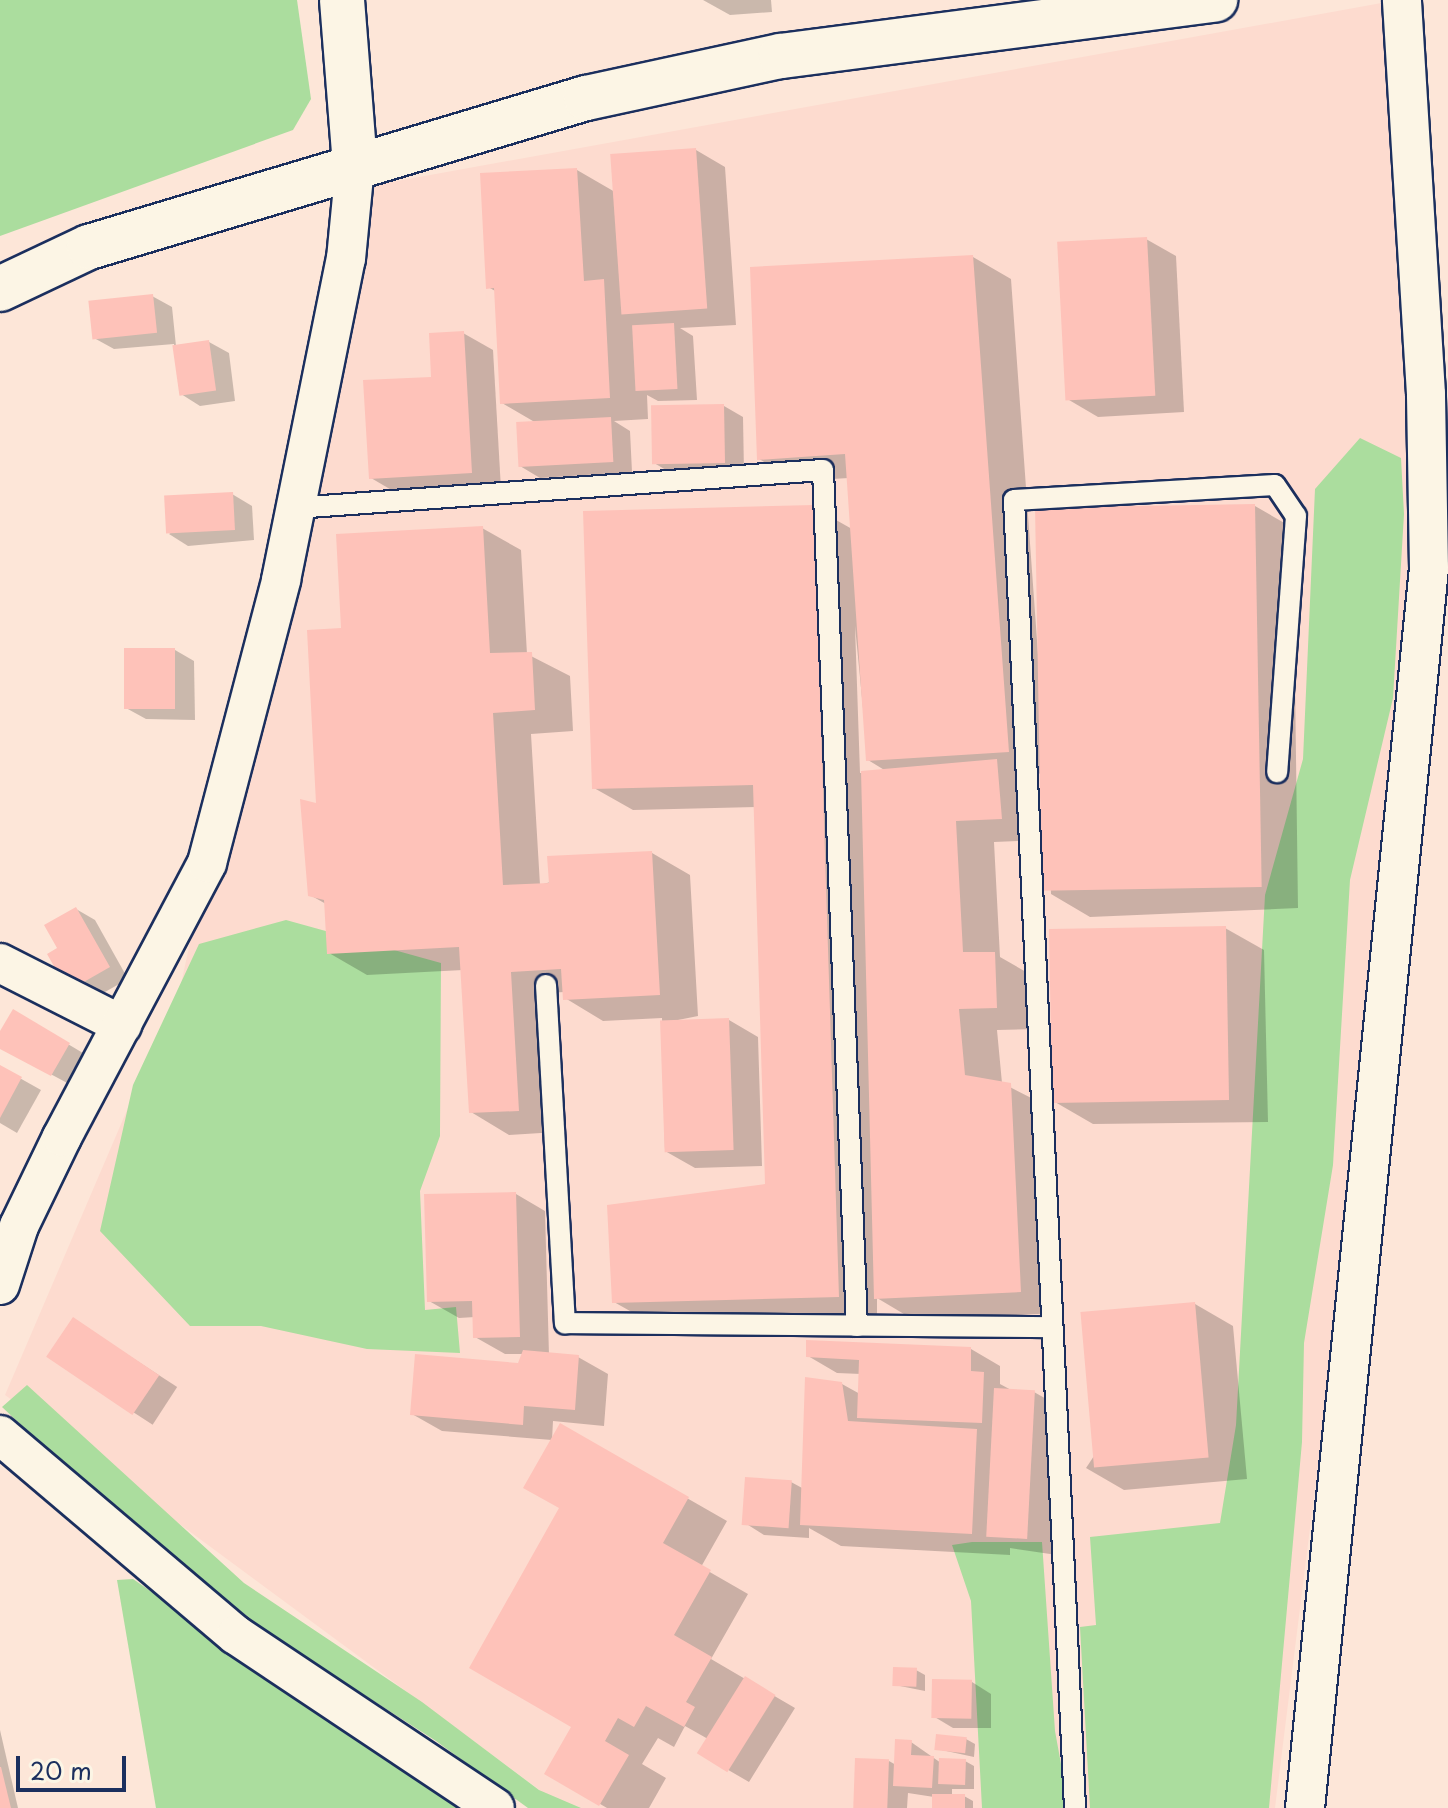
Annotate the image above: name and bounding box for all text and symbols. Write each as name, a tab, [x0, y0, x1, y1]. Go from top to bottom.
scale bar	[20, 1740, 130, 1790]
text: 20 m	[30, 1752, 92, 1788]

